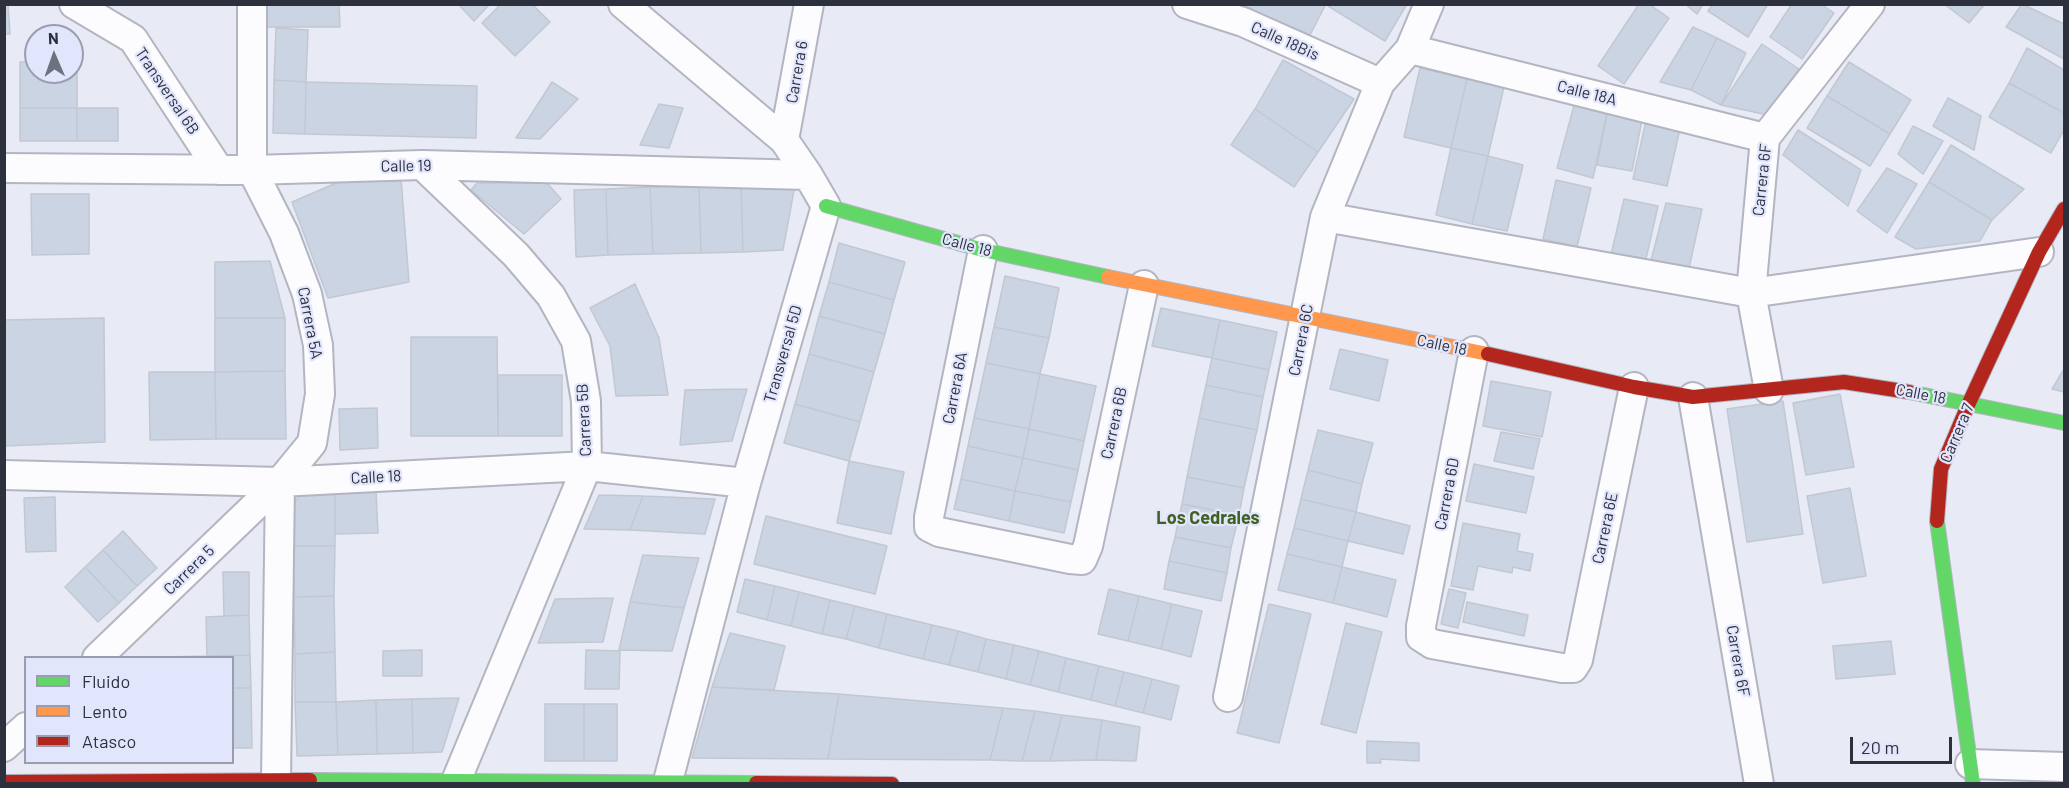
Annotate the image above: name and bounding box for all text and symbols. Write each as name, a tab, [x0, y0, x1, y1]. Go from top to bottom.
street label: Calle 18Bis	[1248, 17, 1322, 65]
north arrow	[24, 24, 84, 84]
text: N	[48, 28, 59, 47]
street label: Carrera 6	[782, 39, 812, 105]
street label: Transversal 6B	[131, 44, 203, 138]
street label: Calle 18A	[1555, 76, 1619, 110]
street label: Carrera 6F	[1749, 143, 1775, 217]
street label: Calle 19	[380, 156, 432, 176]
street label: Calle 18	[940, 229, 994, 261]
street label: Carrera 5A	[294, 285, 326, 361]
street label: Carrera 6C	[1285, 302, 1317, 378]
street label: Transversal 5D	[760, 303, 806, 405]
street label: Calle 18	[1415, 330, 1469, 360]
street label: Carrera 6A	[939, 350, 971, 426]
street label: Calle 18	[1894, 380, 1948, 408]
street label: Carrera 5B	[572, 383, 596, 457]
street label: Carrera 6B	[1097, 385, 1131, 461]
street label: Carrera 7	[1936, 400, 1978, 466]
street label: Carrera 6D	[1431, 456, 1463, 532]
street label: Calle 18	[350, 466, 402, 488]
street label: Carrera 6E	[1588, 490, 1622, 566]
district label: Los Cedrales	[1156, 507, 1260, 529]
street label: Carrera 5	[160, 541, 218, 599]
street label: Carrera 6F	[1722, 624, 1754, 698]
legend	[24, 656, 234, 764]
text: Fluido	[82, 670, 130, 692]
text: Lento	[82, 700, 128, 722]
scale bar	[1853, 725, 1955, 763]
text: Atasco	[82, 730, 136, 752]
text: 20 m	[1861, 736, 1899, 758]

